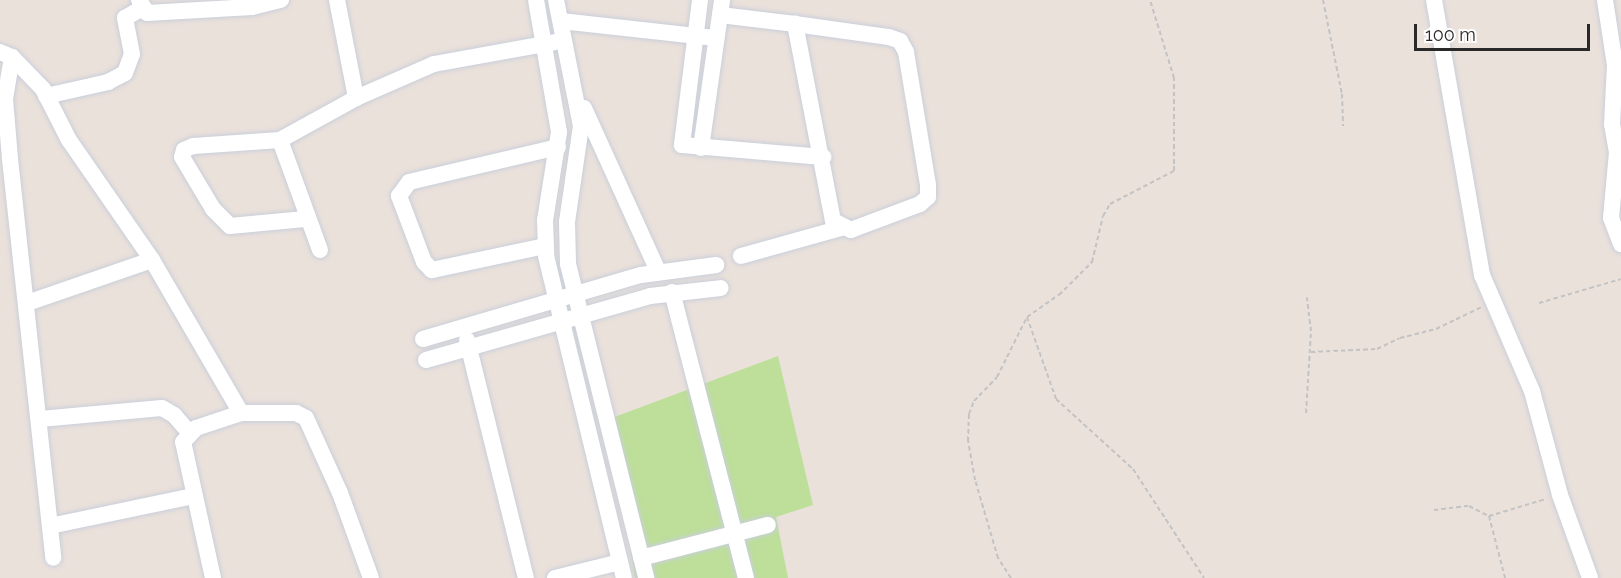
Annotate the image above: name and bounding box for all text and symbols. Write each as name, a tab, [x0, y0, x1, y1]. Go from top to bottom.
scale bar	[1417, 12, 1592, 50]
text: 100 m	[1425, 24, 1476, 45]

